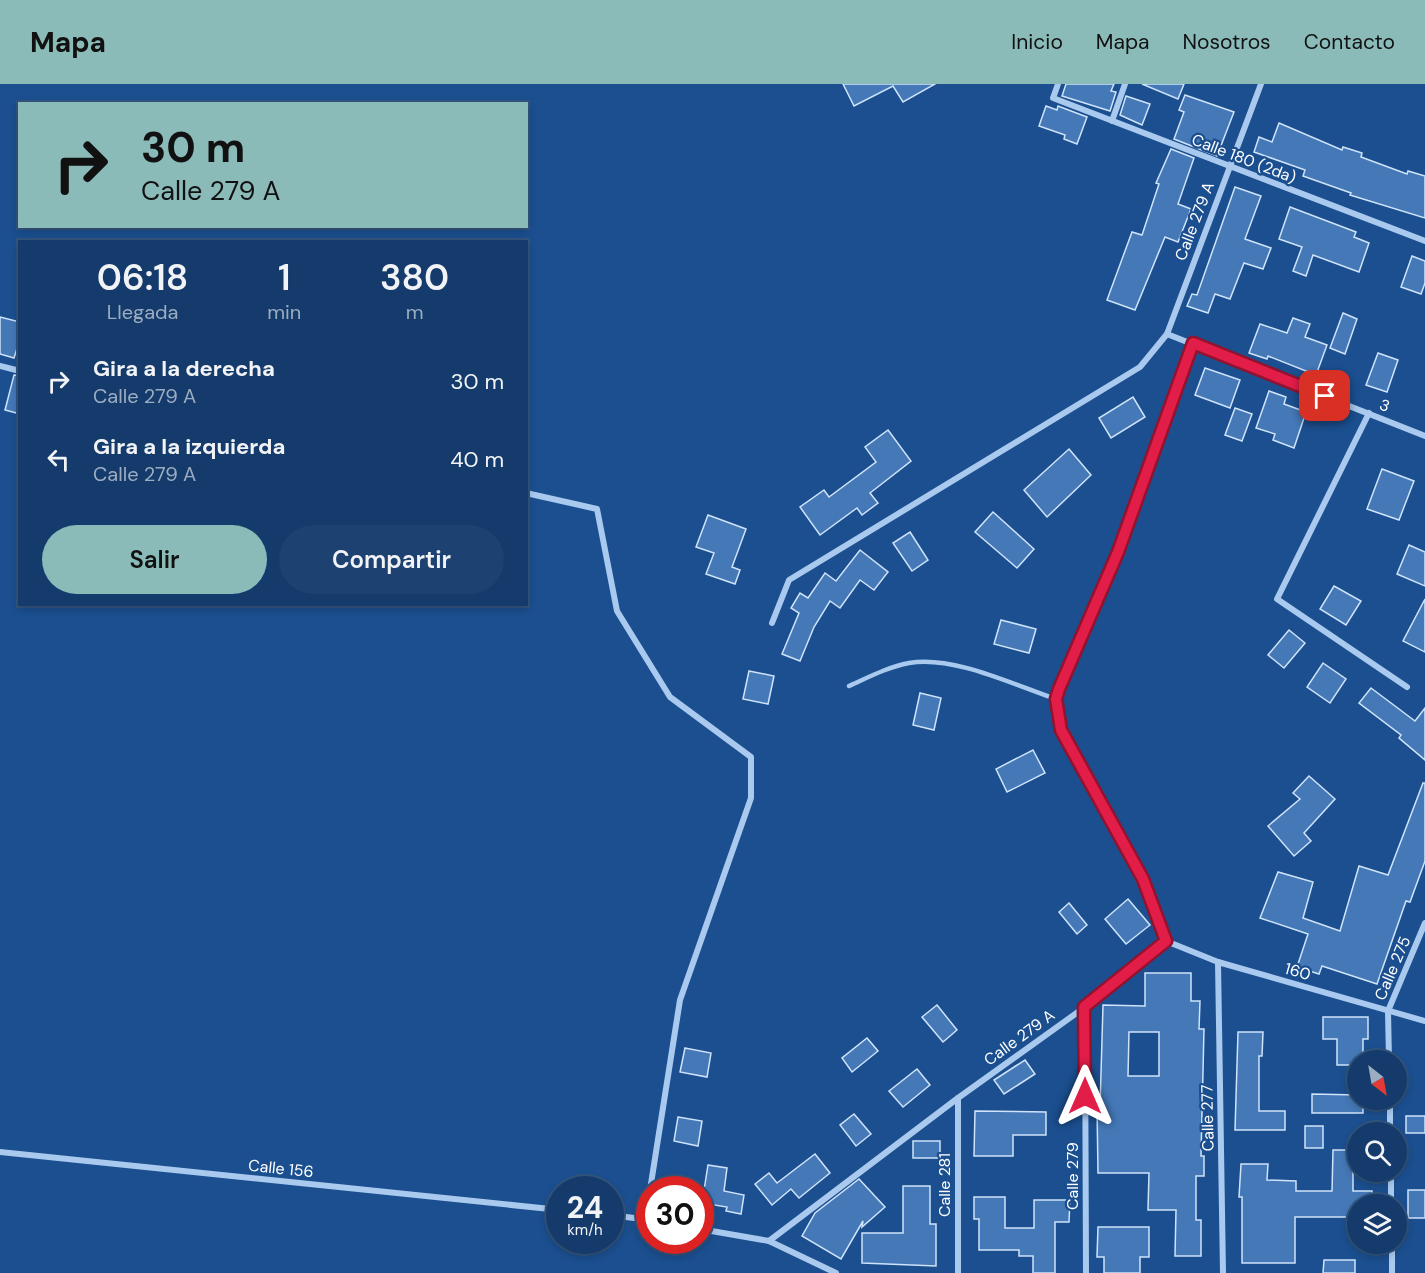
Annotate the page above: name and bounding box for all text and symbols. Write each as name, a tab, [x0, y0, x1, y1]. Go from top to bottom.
text: Mapa	[30, 24, 106, 61]
text: Inicio	[1011, 28, 1063, 56]
text: Mapa	[1096, 28, 1150, 56]
text: Nosotros	[1183, 28, 1271, 56]
text: Contacto	[1304, 28, 1395, 56]
text: 30 m	[141, 120, 245, 175]
icon: right	[42, 126, 120, 204]
street label: Calle 180 (2da)	[1189, 129, 1299, 188]
text: Calle 279 A	[141, 173, 280, 208]
street label: Calle 279 A	[1170, 178, 1219, 264]
text: 06:18	[97, 254, 188, 301]
text: 1	[278, 254, 290, 301]
text: 380	[380, 254, 449, 301]
text: Llegada	[107, 299, 178, 325]
text: min	[267, 299, 301, 325]
text: m	[406, 299, 424, 325]
text: Gira a la derecha	[93, 354, 275, 383]
icon: right	[42, 365, 75, 398]
text: 30 m	[450, 367, 504, 396]
pin	[1299, 370, 1350, 421]
icon: arrive	[1308, 379, 1341, 412]
text: Calle 279 A	[93, 383, 196, 409]
street label: 3	[1376, 394, 1393, 417]
text: Gira a la izquierda	[93, 432, 285, 461]
icon: left	[42, 443, 75, 476]
text: 40 m	[450, 445, 504, 474]
text: Calle 279 A	[93, 461, 196, 487]
button: Salir	[42, 525, 267, 594]
button: Compartir	[279, 525, 504, 594]
street label: Calle 275	[1370, 933, 1415, 1003]
street label: 160	[1282, 958, 1313, 985]
street label: Calle 279 A	[980, 1004, 1059, 1070]
north arrow	[1347, 1050, 1407, 1110]
map controls	[1347, 1050, 1407, 1254]
position arrow	[1053, 1064, 1117, 1128]
street label: Calle 277	[1196, 1084, 1219, 1152]
button: search	[1347, 1122, 1407, 1182]
street label: Calle 279	[1062, 1142, 1083, 1210]
street label: Calle 281	[934, 1153, 955, 1217]
street label: Calle 156	[247, 1155, 315, 1182]
speed limit sign: 30	[636, 1176, 714, 1254]
text: 24	[567, 1188, 603, 1227]
button: layers	[1347, 1194, 1407, 1254]
text: km/h	[567, 1220, 603, 1240]

